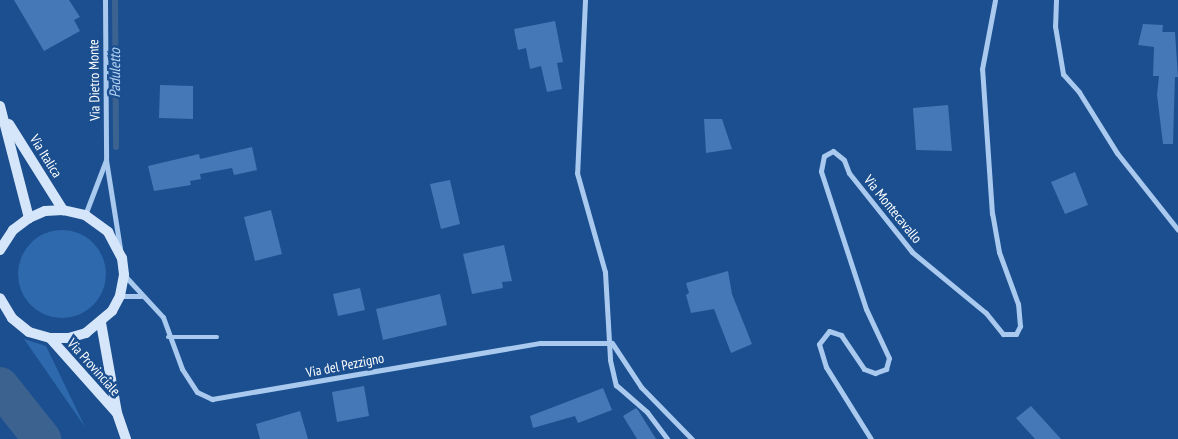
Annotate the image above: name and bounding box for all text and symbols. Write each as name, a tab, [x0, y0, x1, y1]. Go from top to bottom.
street label: Via Dietro Monte	[85, 39, 103, 121]
water label: Paduletto	[106, 48, 124, 98]
street label: Via Italica	[26, 131, 66, 181]
street label: Via Montecavallo	[860, 172, 926, 246]
street label: Via Provinciale	[64, 335, 124, 399]
street label: Via del Pezzigno	[305, 349, 385, 381]

